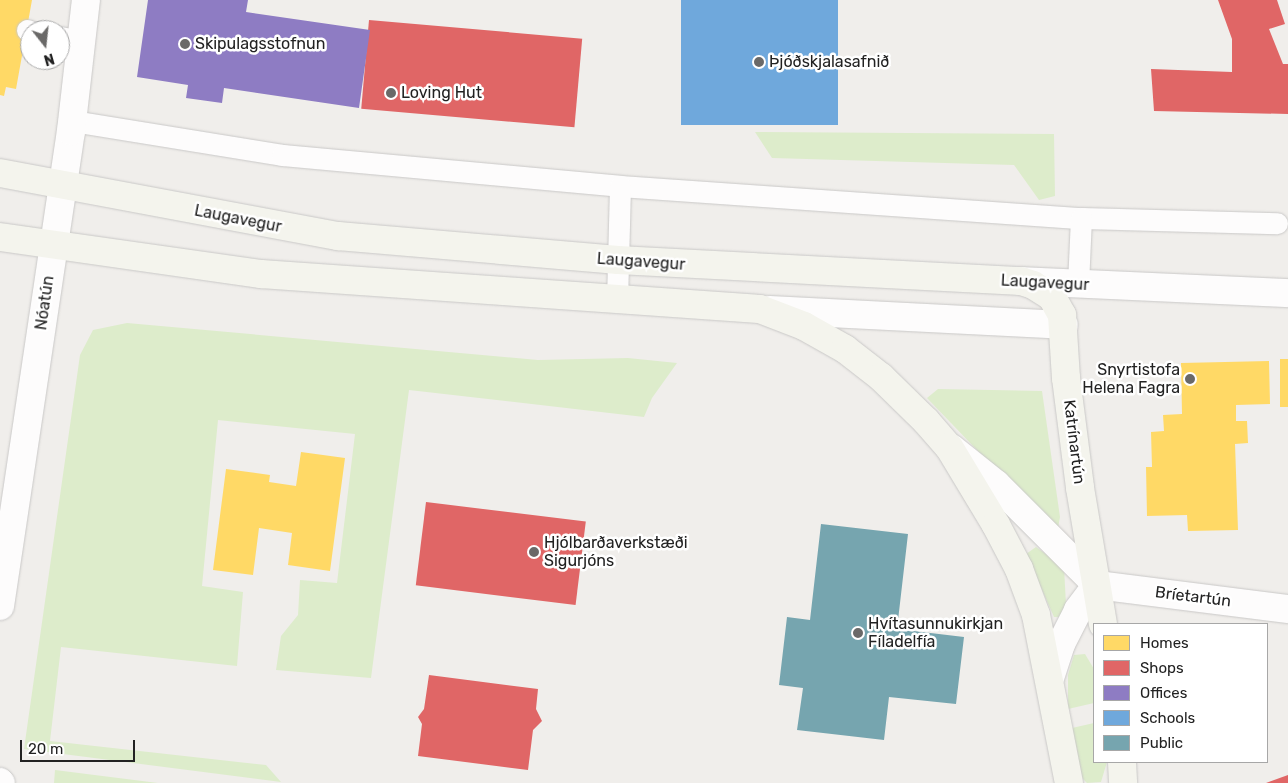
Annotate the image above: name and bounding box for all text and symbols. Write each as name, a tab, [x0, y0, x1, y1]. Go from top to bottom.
north arrow	[20, 20, 70, 70]
place label: Skipulagsstofnun	[195, 34, 325, 54]
marker: Skipulagsstofnun	[179, 38, 191, 50]
text: N	[42, 49, 56, 68]
place label: Þjóðskjalasafnið	[769, 52, 889, 72]
marker: Þjóðskjalasafnið	[753, 56, 765, 68]
place label: Loving Hut	[401, 83, 482, 103]
marker: Loving Hut	[385, 87, 397, 99]
street label: Laugavegur	[193, 201, 283, 237]
street label: Laugavegur	[596, 249, 686, 275]
street label: Laugavegur	[1000, 271, 1090, 295]
street label: Nóatún	[32, 275, 58, 331]
place label: Snyrtistofa Helena Fagra	[1082, 360, 1180, 398]
marker: Snyrtistofa Helena Fagra	[1184, 373, 1196, 385]
street label: Katrínartún	[1059, 399, 1089, 485]
place label: Hjólbarðaverkstæði Sigurjóns	[544, 533, 688, 571]
marker: Hjólbarðaverkstæði Sigurjóns	[528, 546, 540, 558]
street label: Bríetartún	[1154, 583, 1232, 611]
place label: Hvítasunnukirkjan Fíladelfía	[868, 614, 1003, 652]
legend	[1093, 623, 1268, 763]
marker: Hvítasunnukirkjan Fíladelfía	[852, 627, 864, 639]
text: Homes	[1140, 634, 1189, 652]
text: Shops	[1140, 659, 1184, 677]
text: Offices	[1140, 684, 1187, 702]
text: Schools	[1140, 709, 1195, 727]
scale bar	[22, 730, 138, 762]
text: Public	[1140, 734, 1183, 752]
text: 20 m	[28, 740, 63, 758]

